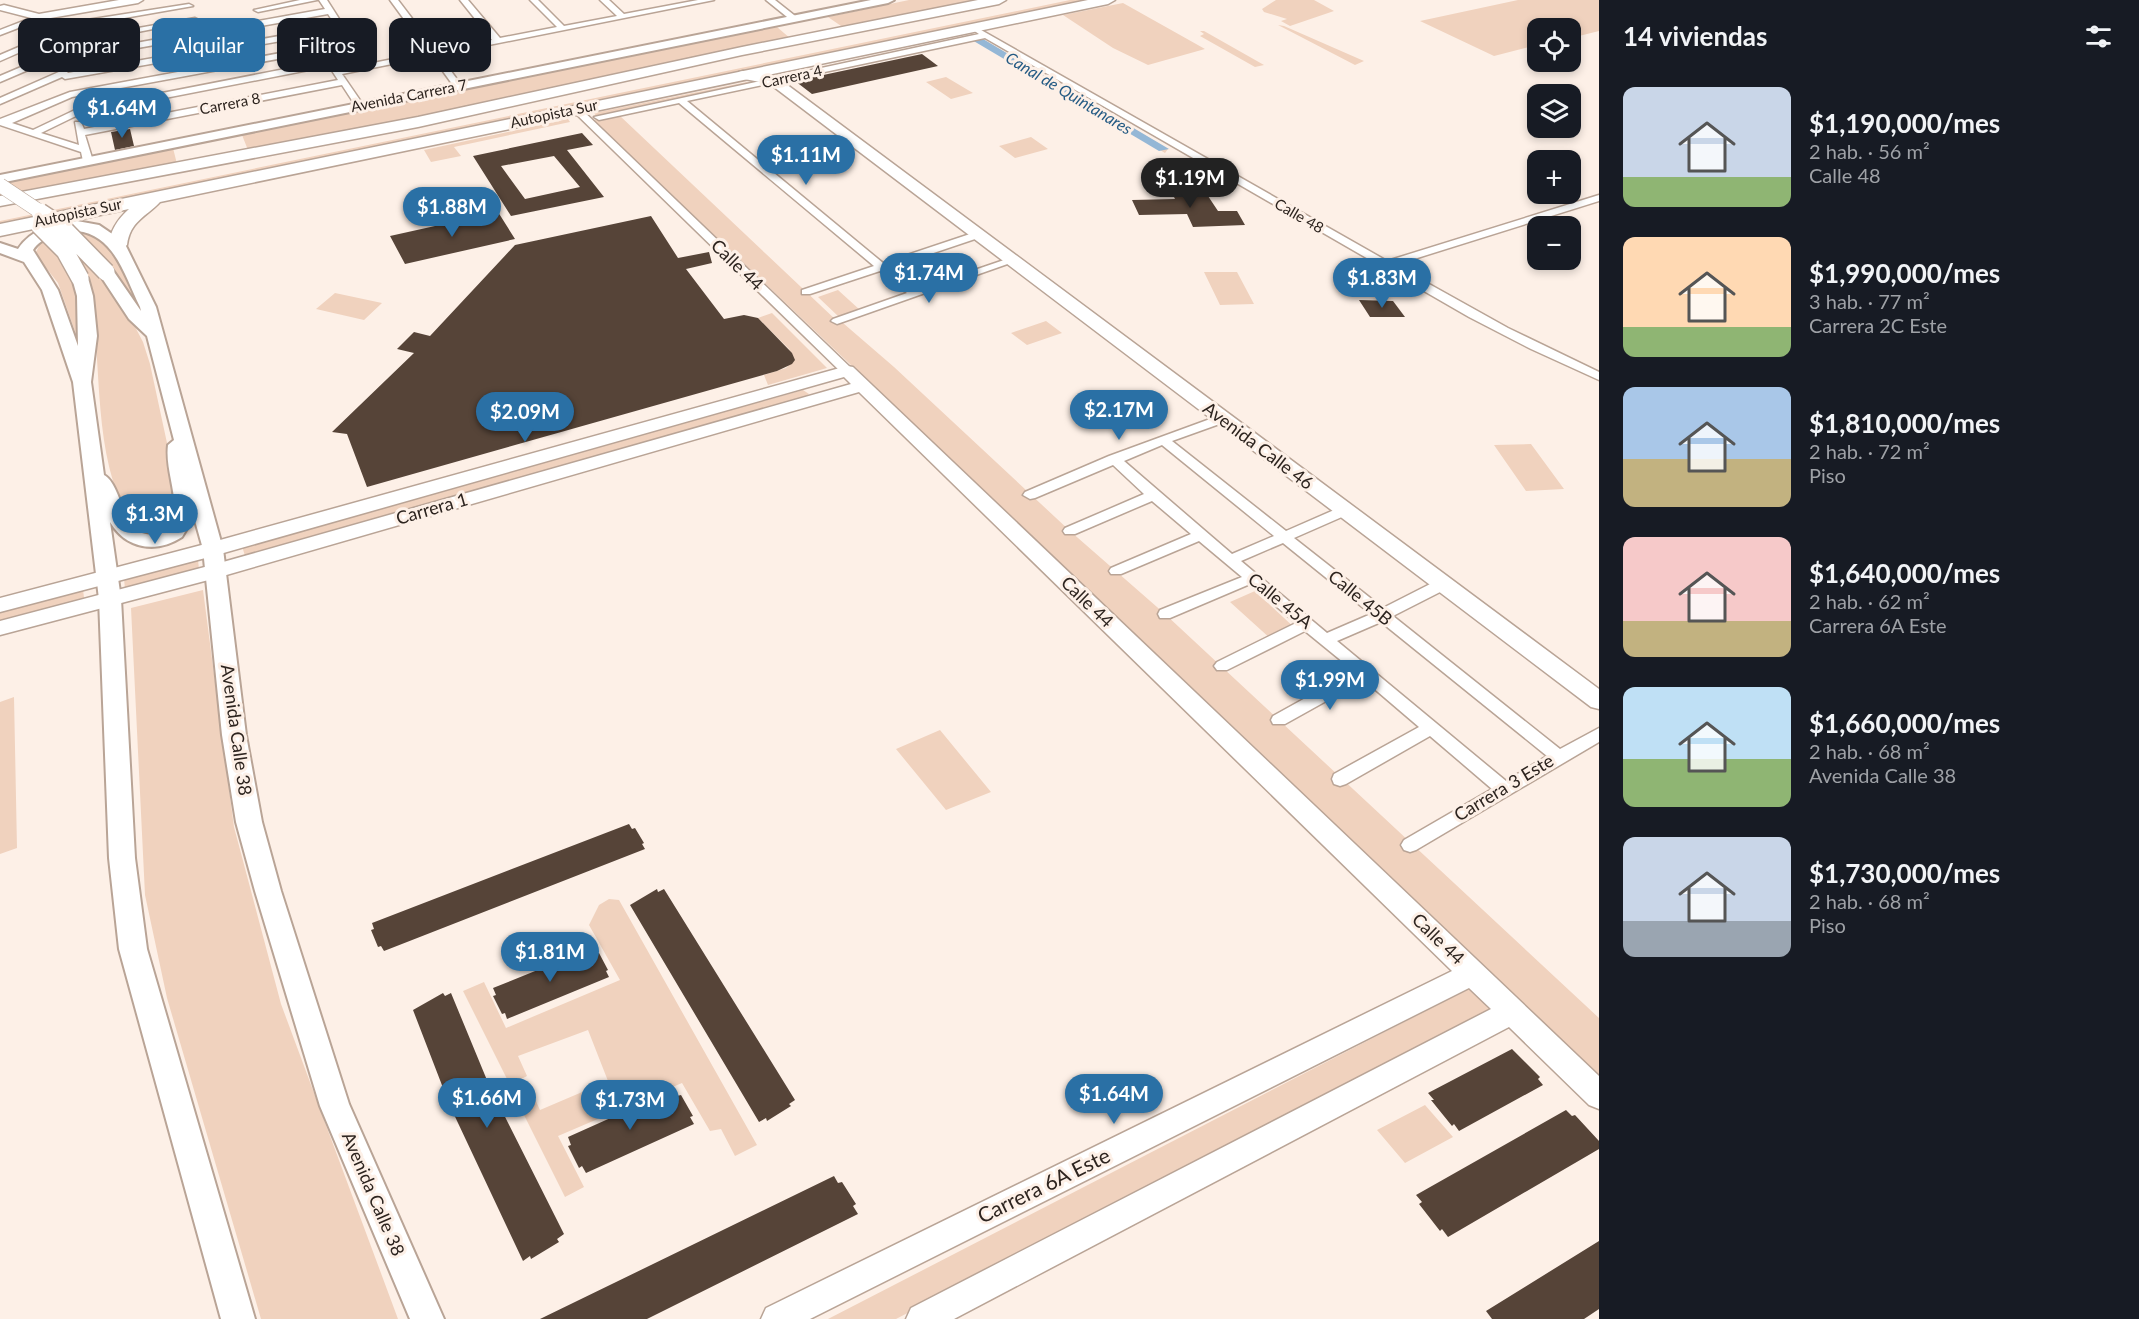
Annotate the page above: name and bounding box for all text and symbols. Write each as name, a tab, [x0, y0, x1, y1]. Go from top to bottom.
chip: Comprar	[18, 18, 140, 72]
chip: Alquilar	[152, 18, 265, 72]
chip: Filtros	[277, 18, 377, 72]
chip: Nuevo	[389, 18, 491, 72]
map controls	[1527, 18, 1581, 270]
button: locate	[1527, 18, 1581, 72]
text: 14 viviendas	[1623, 20, 1767, 52]
icon: filters	[2082, 20, 2115, 53]
water label: Canal de Quintanares	[1003, 47, 1136, 138]
street label: Carrera 4	[760, 61, 824, 91]
street label: Avenida Carrera 7	[349, 75, 469, 115]
button: layers	[1527, 84, 1581, 138]
pin: $1.64M	[73, 88, 171, 139]
street label: Carrera 8	[198, 88, 262, 118]
text: $1.64M	[87, 95, 157, 119]
street label: Autopista Sur	[508, 95, 600, 131]
text: $1,190,000/mes	[1809, 107, 2000, 139]
icon: home	[1671, 111, 1743, 183]
pin: $1.11M	[757, 135, 855, 186]
text: 2 hab. · 56 m²	[1809, 139, 1930, 163]
text: $1.11M	[771, 142, 841, 166]
button: +	[1527, 150, 1581, 204]
pin: $1.19M	[1141, 158, 1239, 209]
text: Calle 48	[1809, 163, 1881, 187]
text: $1.19M	[1155, 165, 1225, 189]
pin: $1.88M	[403, 187, 501, 238]
street label: Autopista Sur	[32, 194, 124, 230]
text: $1.88M	[417, 194, 487, 218]
street label: Calle 48	[1272, 194, 1327, 236]
button: −	[1527, 216, 1581, 270]
street label: Calle 44	[707, 234, 769, 295]
pin: $1.74M	[880, 253, 978, 304]
text: $1,990,000/mes	[1809, 257, 2000, 289]
pin: $1.83M	[1333, 258, 1431, 309]
text: $1.74M	[894, 260, 964, 284]
icon: home	[1671, 261, 1743, 333]
text: $1.83M	[1347, 265, 1417, 289]
text: 3 hab. · 77 m²	[1809, 289, 1930, 313]
text: Carrera 2C Este	[1809, 313, 1947, 337]
pin: $2.17M	[1070, 390, 1168, 441]
pin: $2.09M	[476, 392, 574, 443]
text: $2.17M	[1084, 397, 1154, 421]
street label: Avenida Calle 46	[1199, 397, 1318, 494]
text: $2.09M	[490, 399, 560, 423]
text: $1,810,000/mes	[1809, 407, 2000, 439]
icon: home	[1671, 411, 1743, 483]
text: 2 hab. · 72 m²	[1809, 439, 1930, 463]
text: Piso	[1809, 463, 1846, 487]
street label: Carrera 1	[393, 487, 470, 529]
pin: $1.3M	[113, 494, 197, 545]
text: $1.3M	[126, 501, 184, 525]
text: $1,640,000/mes	[1809, 557, 2000, 589]
icon: home	[1671, 561, 1743, 633]
street label: Calle 45B	[1324, 565, 1397, 630]
street label: Calle 45A	[1244, 568, 1318, 633]
street label: Calle 44	[1057, 571, 1119, 632]
text: 2 hab. · 62 m²	[1809, 589, 1930, 613]
text: Carrera 6A Este	[1809, 613, 1947, 637]
pin: $1.99M	[1281, 660, 1379, 711]
street label: Avenida Calle 38	[217, 663, 257, 797]
text: $1.99M	[1295, 667, 1365, 691]
text: $1,660,000/mes	[1809, 707, 2000, 739]
icon: home	[1671, 711, 1743, 783]
text: 2 hab. · 68 m²	[1809, 739, 1930, 763]
street label: Carrera 3 Este	[1450, 749, 1557, 825]
text: Avenida Calle 38	[1809, 763, 1956, 787]
text: $1,730,000/mes	[1809, 857, 2000, 889]
icon: home	[1671, 861, 1743, 933]
text: 2 hab. · 68 m²	[1809, 889, 1930, 913]
street label: Calle 44	[1408, 908, 1470, 969]
text: Piso	[1809, 913, 1846, 937]
pin: $1.81M	[501, 932, 599, 983]
text: $1.81M	[515, 939, 585, 963]
pin: $1.64M	[1065, 1074, 1163, 1125]
pin: $1.66M	[438, 1078, 536, 1129]
pin: $1.73M	[581, 1080, 679, 1131]
text: $1.64M	[1079, 1081, 1149, 1105]
text: $1.66M	[452, 1085, 522, 1109]
text: $1.73M	[595, 1087, 665, 1111]
street label: Avenida Calle 38	[338, 1128, 410, 1259]
street label: Carrera 6A Este	[973, 1142, 1114, 1228]

